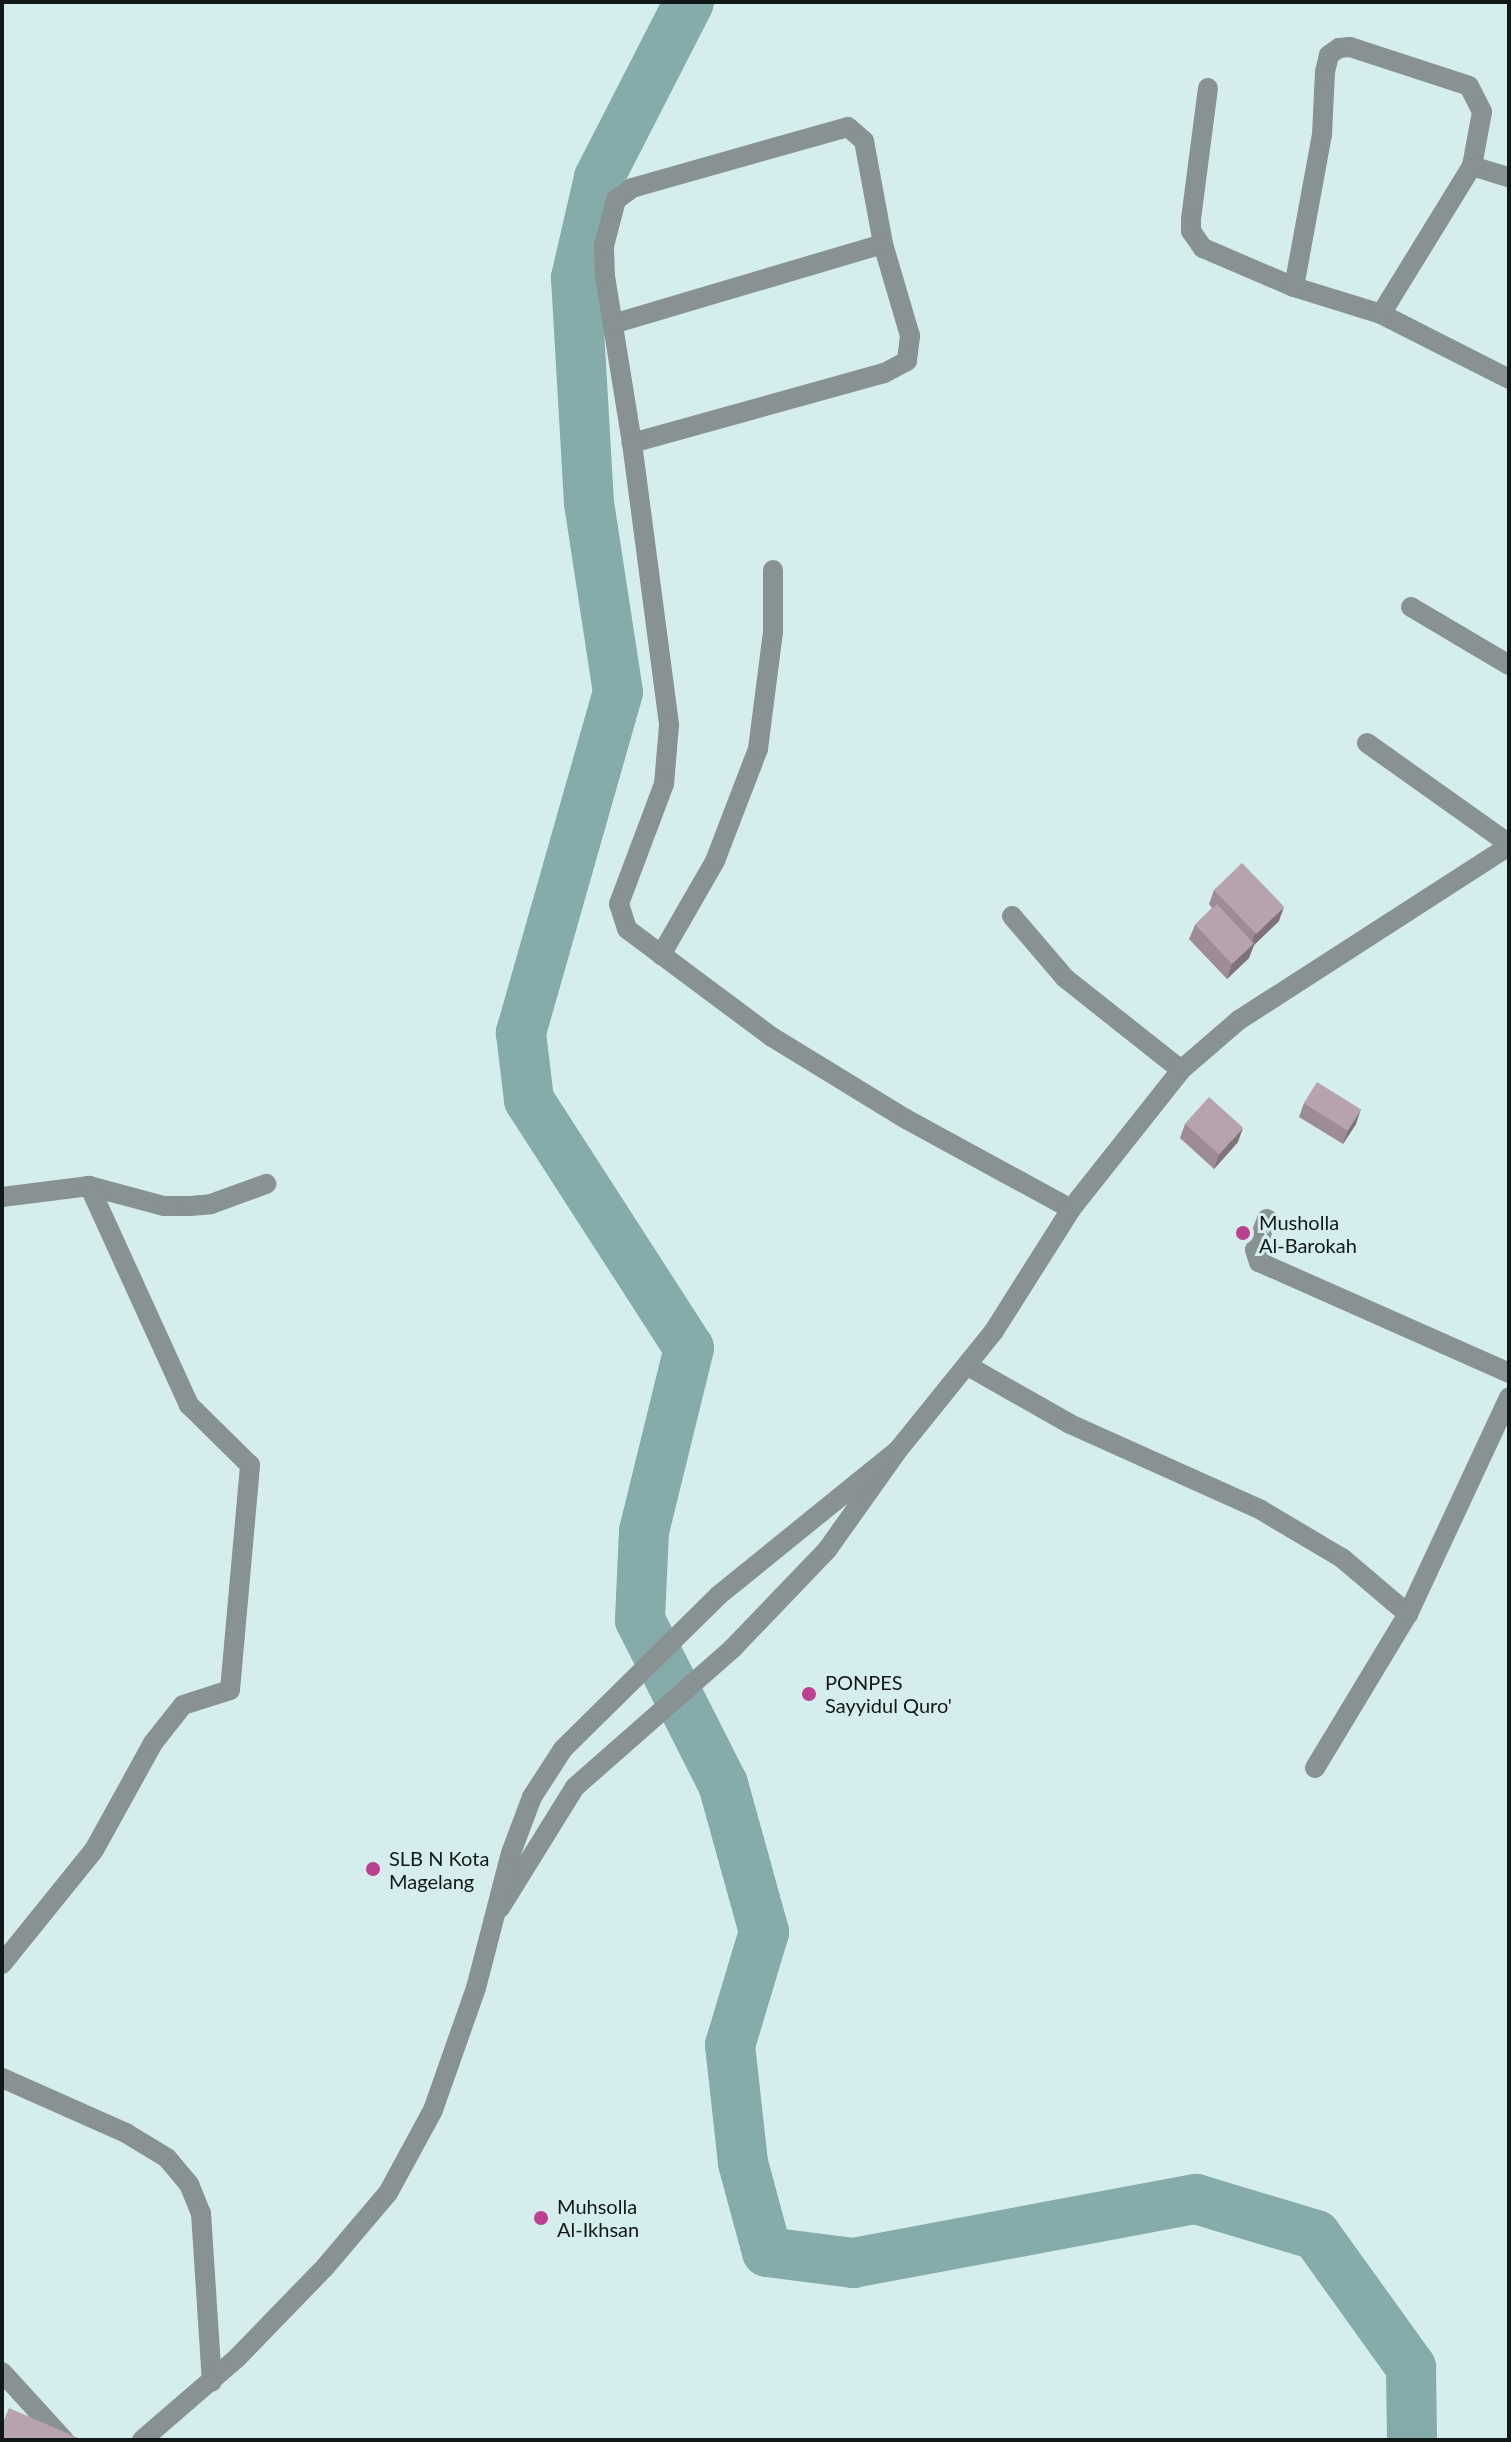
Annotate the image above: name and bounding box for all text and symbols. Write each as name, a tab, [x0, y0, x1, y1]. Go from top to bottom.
place label: Musholla Al-Barokah	[1259, 1210, 1357, 1257]
marker: Musholla Al-Barokah	[1234, 1224, 1252, 1242]
place label: PONPES Sayyidul Quro'	[825, 1670, 952, 1717]
marker: PONPES Sayyidul Quro'	[800, 1685, 818, 1703]
place label: SLB N Kota Magelang	[389, 1846, 489, 1893]
marker: SLB N Kota Magelang	[364, 1860, 382, 1878]
place label: Muhsolla Al-Ikhsan	[557, 2194, 639, 2241]
marker: Muhsolla Al-Ikhsan	[532, 2209, 550, 2227]

